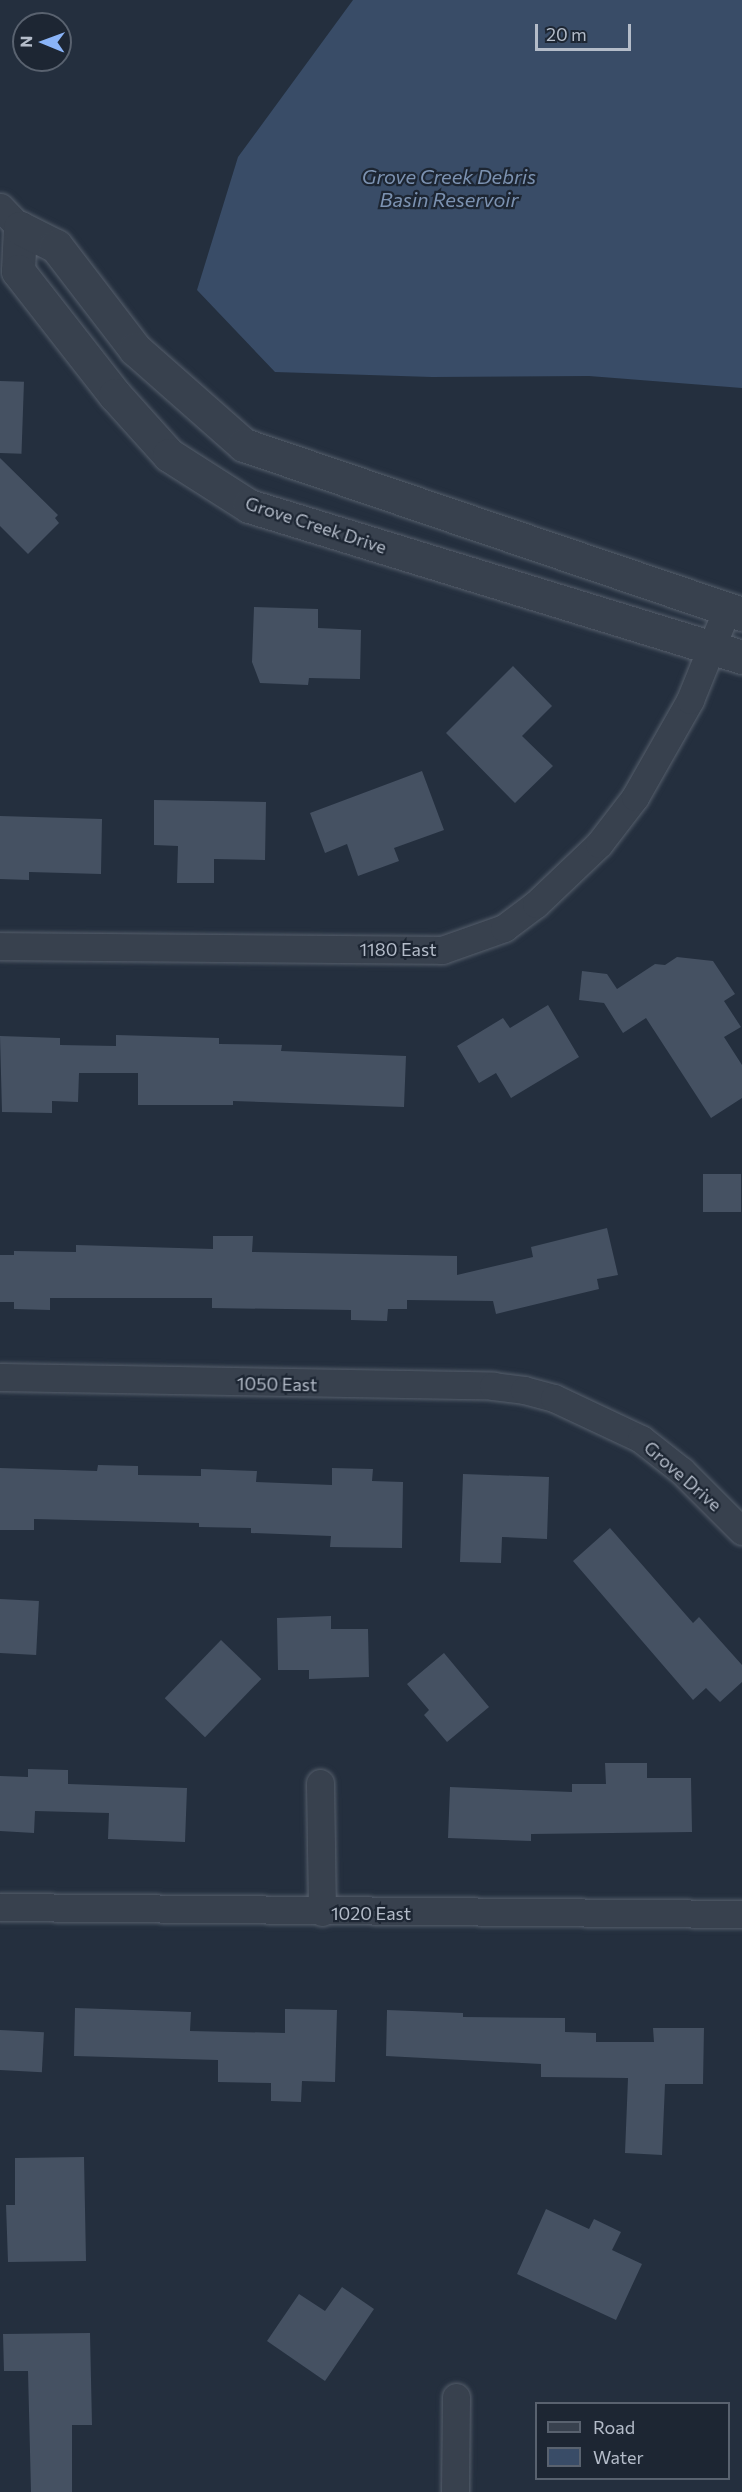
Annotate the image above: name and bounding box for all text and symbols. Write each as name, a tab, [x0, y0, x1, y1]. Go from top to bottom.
north arrow	[12, 12, 72, 72]
scale bar	[538, 12, 634, 50]
text: 20 m	[546, 23, 587, 45]
text: N	[16, 36, 35, 48]
water label: Grove Creek Debris Basin Reservoir	[362, 165, 536, 212]
street label: Grove Creek Drive	[243, 492, 389, 558]
street label: 1180 East	[359, 938, 437, 960]
street label: 1050 East	[237, 1372, 317, 1396]
street label: Grove Drive	[640, 1436, 726, 1516]
street label: 1020 East	[331, 1902, 411, 1924]
legend	[535, 2402, 730, 2480]
text: Road	[593, 2416, 635, 2438]
text: Water	[593, 2446, 644, 2468]

